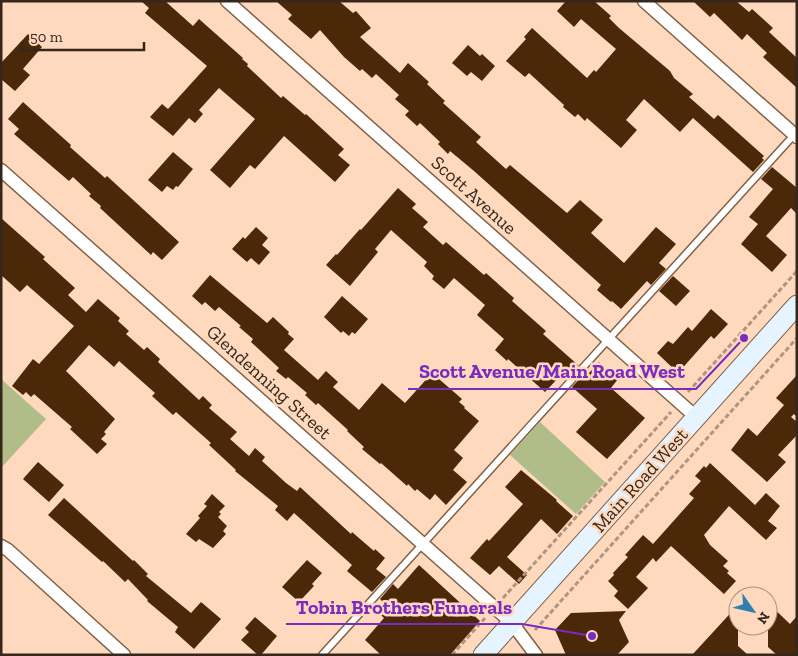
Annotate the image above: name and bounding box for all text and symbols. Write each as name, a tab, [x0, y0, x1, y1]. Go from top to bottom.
scale bar	[22, 20, 145, 52]
text: 50 m	[30, 28, 63, 46]
street label: Scott Avenue	[427, 151, 521, 239]
street label: Glendenning Street	[202, 320, 336, 444]
callout: Scott Avenue/Main Road West	[408, 354, 696, 389]
text: Scott Avenue/Main Road West	[419, 359, 686, 383]
street label: Main Road West	[587, 423, 693, 537]
north arrow	[728, 586, 778, 636]
callout: Tobin Brothers Funerals	[286, 589, 522, 624]
text: Tobin Brothers Funerals	[296, 595, 512, 619]
text: N	[753, 609, 773, 627]

